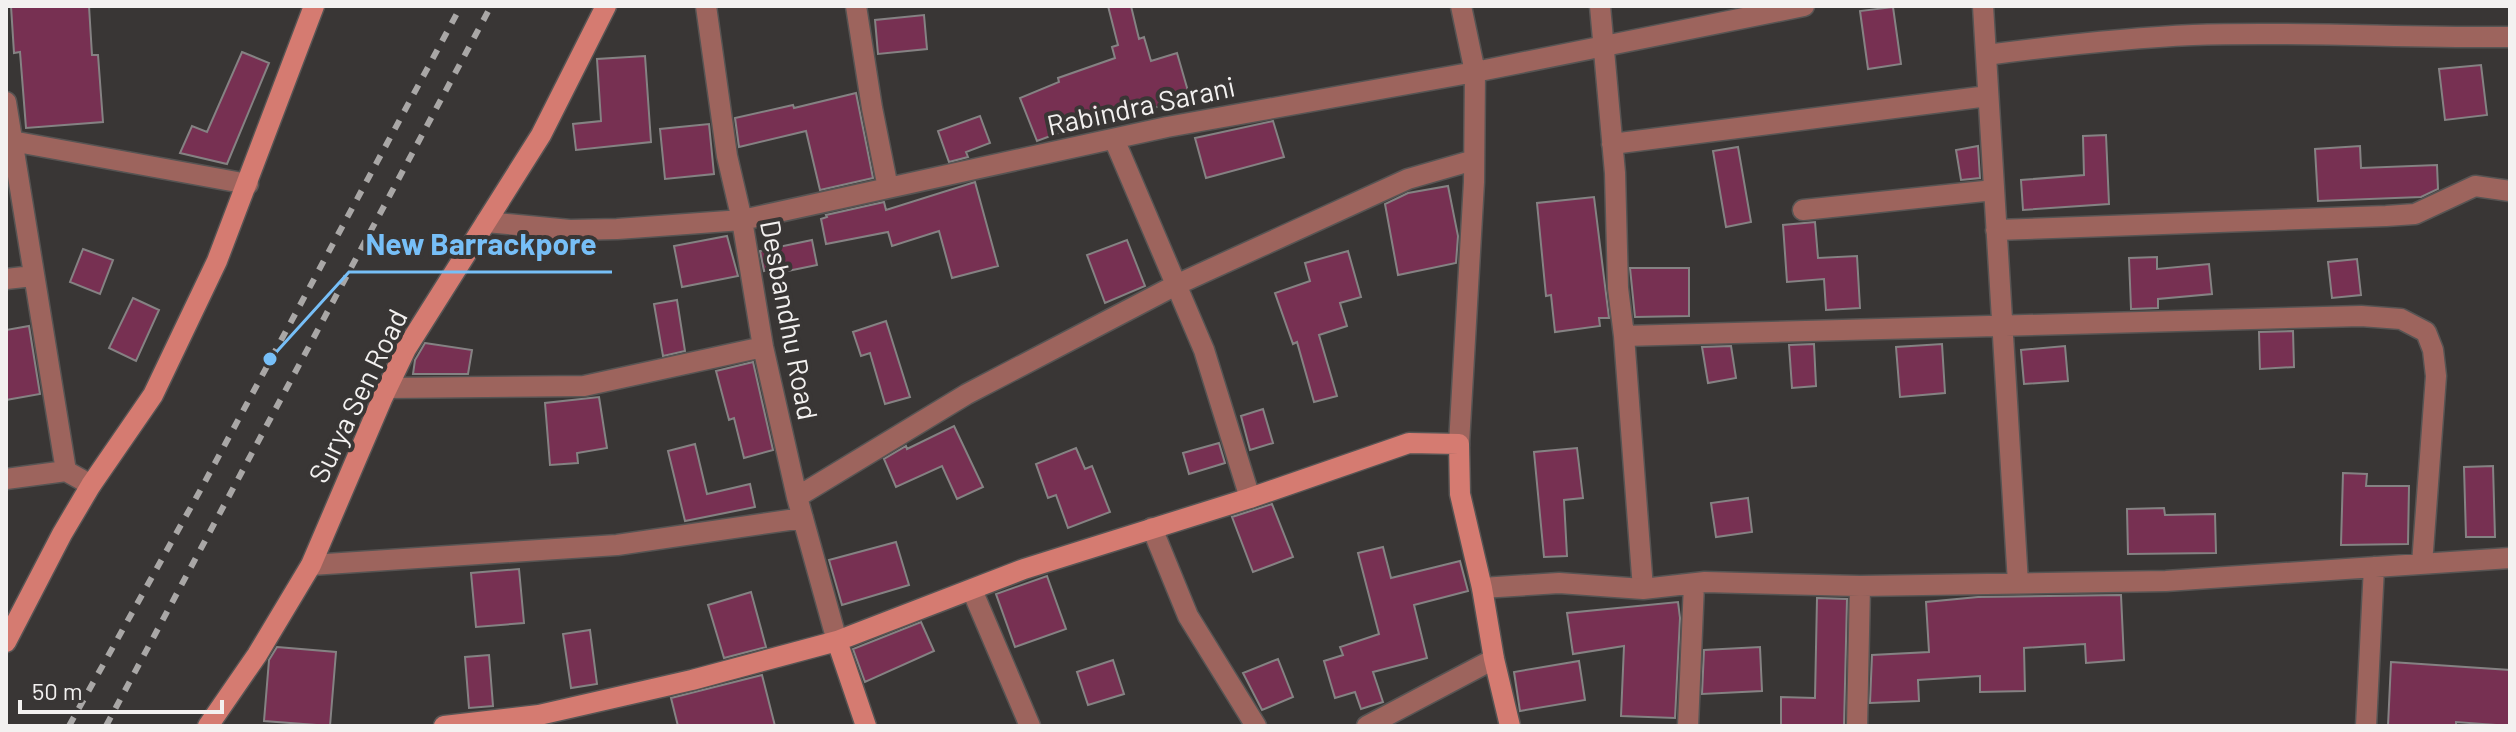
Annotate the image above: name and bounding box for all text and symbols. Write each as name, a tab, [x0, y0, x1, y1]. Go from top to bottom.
street label: Rabindra Sarani	[1044, 68, 1238, 142]
street label: Desbandhu Road	[754, 217, 826, 423]
callout: New Barrackpore	[349, 218, 612, 272]
text: New Barrackpore	[365, 225, 597, 261]
street label: Surya Sen Road	[300, 303, 414, 488]
scale bar	[20, 664, 222, 714]
text: 50 m	[32, 676, 83, 705]

